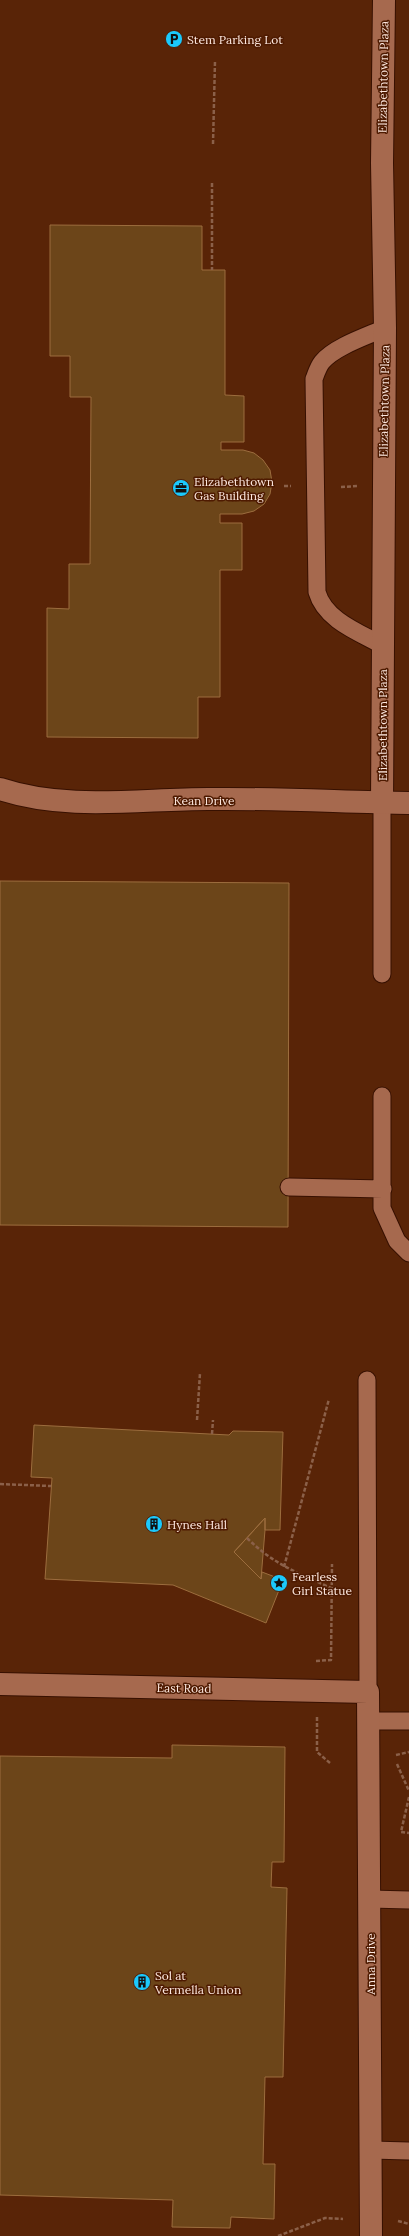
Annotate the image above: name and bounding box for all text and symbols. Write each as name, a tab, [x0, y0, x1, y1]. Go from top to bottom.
street label: Elizabethtown Plaza	[375, 21, 391, 133]
parking icon: Stem Parking Lot	[164, 29, 184, 49]
place label: Stem Parking Lot	[187, 32, 283, 47]
street label: Elizabethtown Plaza	[376, 345, 392, 457]
place label: Elizabethtown Gas Building	[194, 474, 274, 503]
office icon: Elizabethtown Gas Building	[171, 478, 191, 498]
street label: Elizabethtown Plaza	[375, 669, 390, 781]
street label: Kean Drive	[173, 793, 235, 808]
building icon: Hynes Hall	[144, 1514, 164, 1534]
place label: Hynes Hall	[167, 1517, 227, 1532]
place label: Fearless Girl Statue	[292, 1569, 352, 1598]
place icon: Fearless Girl Statue	[269, 1573, 289, 1593]
street label: East Road	[156, 1680, 212, 1696]
street label: Anna Drive	[363, 1933, 378, 1996]
place label: Sol at Vermella Union	[154, 1968, 241, 1997]
building icon: Sol at Vermella Union	[132, 1972, 152, 1992]

